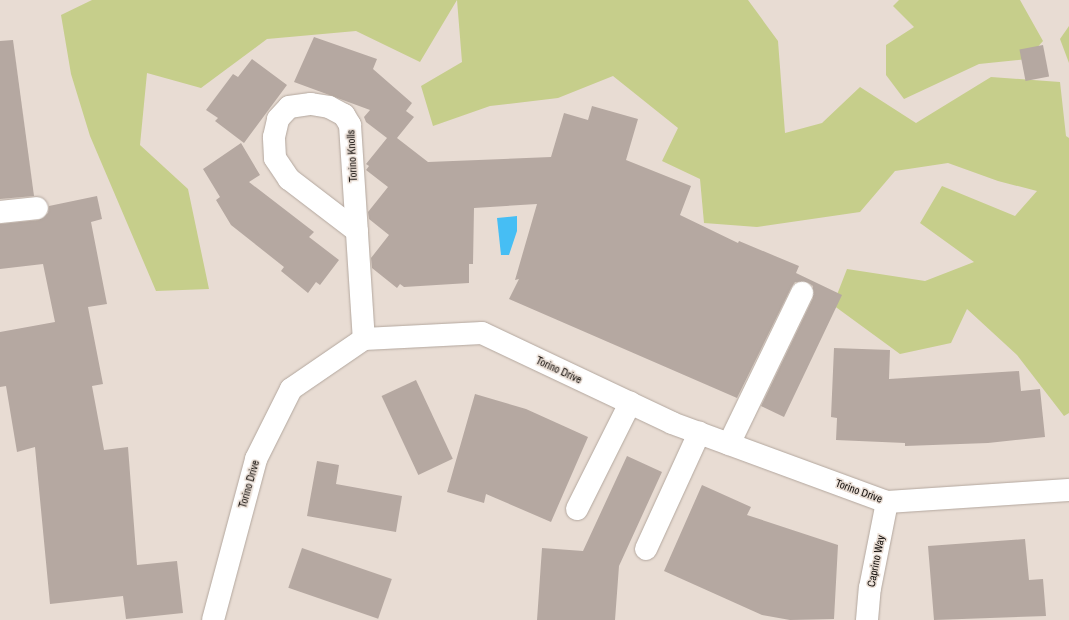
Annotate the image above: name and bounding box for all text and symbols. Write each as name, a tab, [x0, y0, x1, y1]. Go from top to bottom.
street label: Torino Knolls	[344, 130, 360, 182]
street label: Torino Drive	[534, 354, 584, 386]
street label: Torino Drive	[236, 459, 262, 509]
street label: Torino Drive	[834, 476, 884, 506]
street label: Caprino Way	[865, 534, 887, 588]

